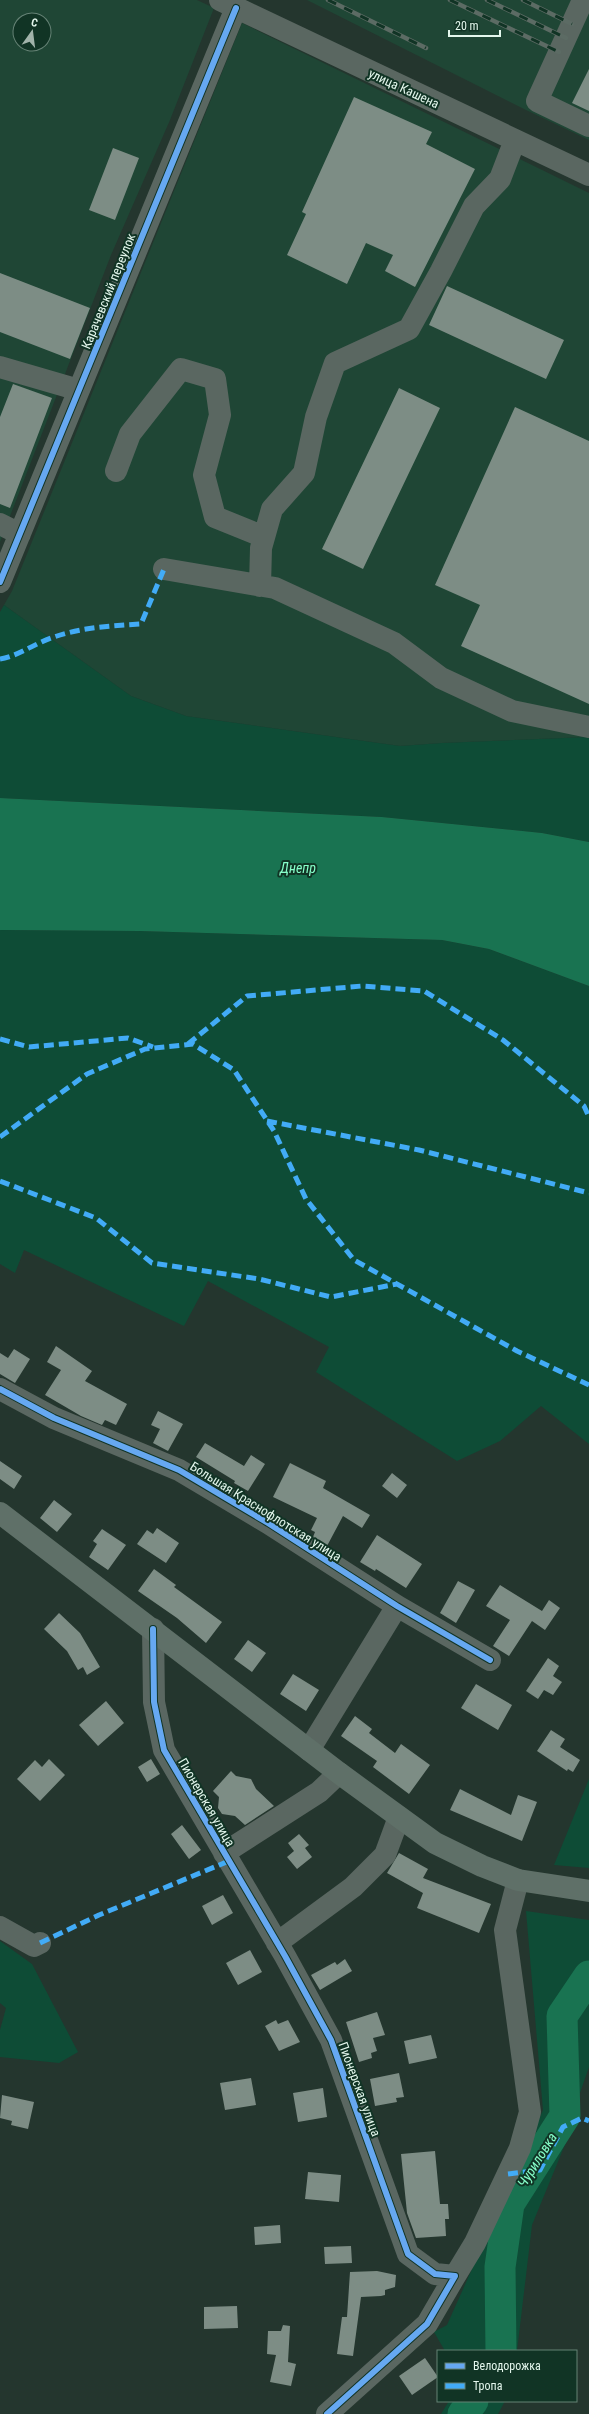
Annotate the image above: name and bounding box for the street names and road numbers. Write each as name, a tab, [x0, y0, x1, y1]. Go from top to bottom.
street label: улица Кашена	[366, 66, 441, 111]
street label: Карачевский переулок	[78, 231, 139, 351]
street label: Большая Краснофлотская улица	[187, 1459, 344, 1564]
street label: Пионерская улица	[175, 1755, 238, 1849]
street label: Пионерская улица	[335, 2040, 384, 2139]

